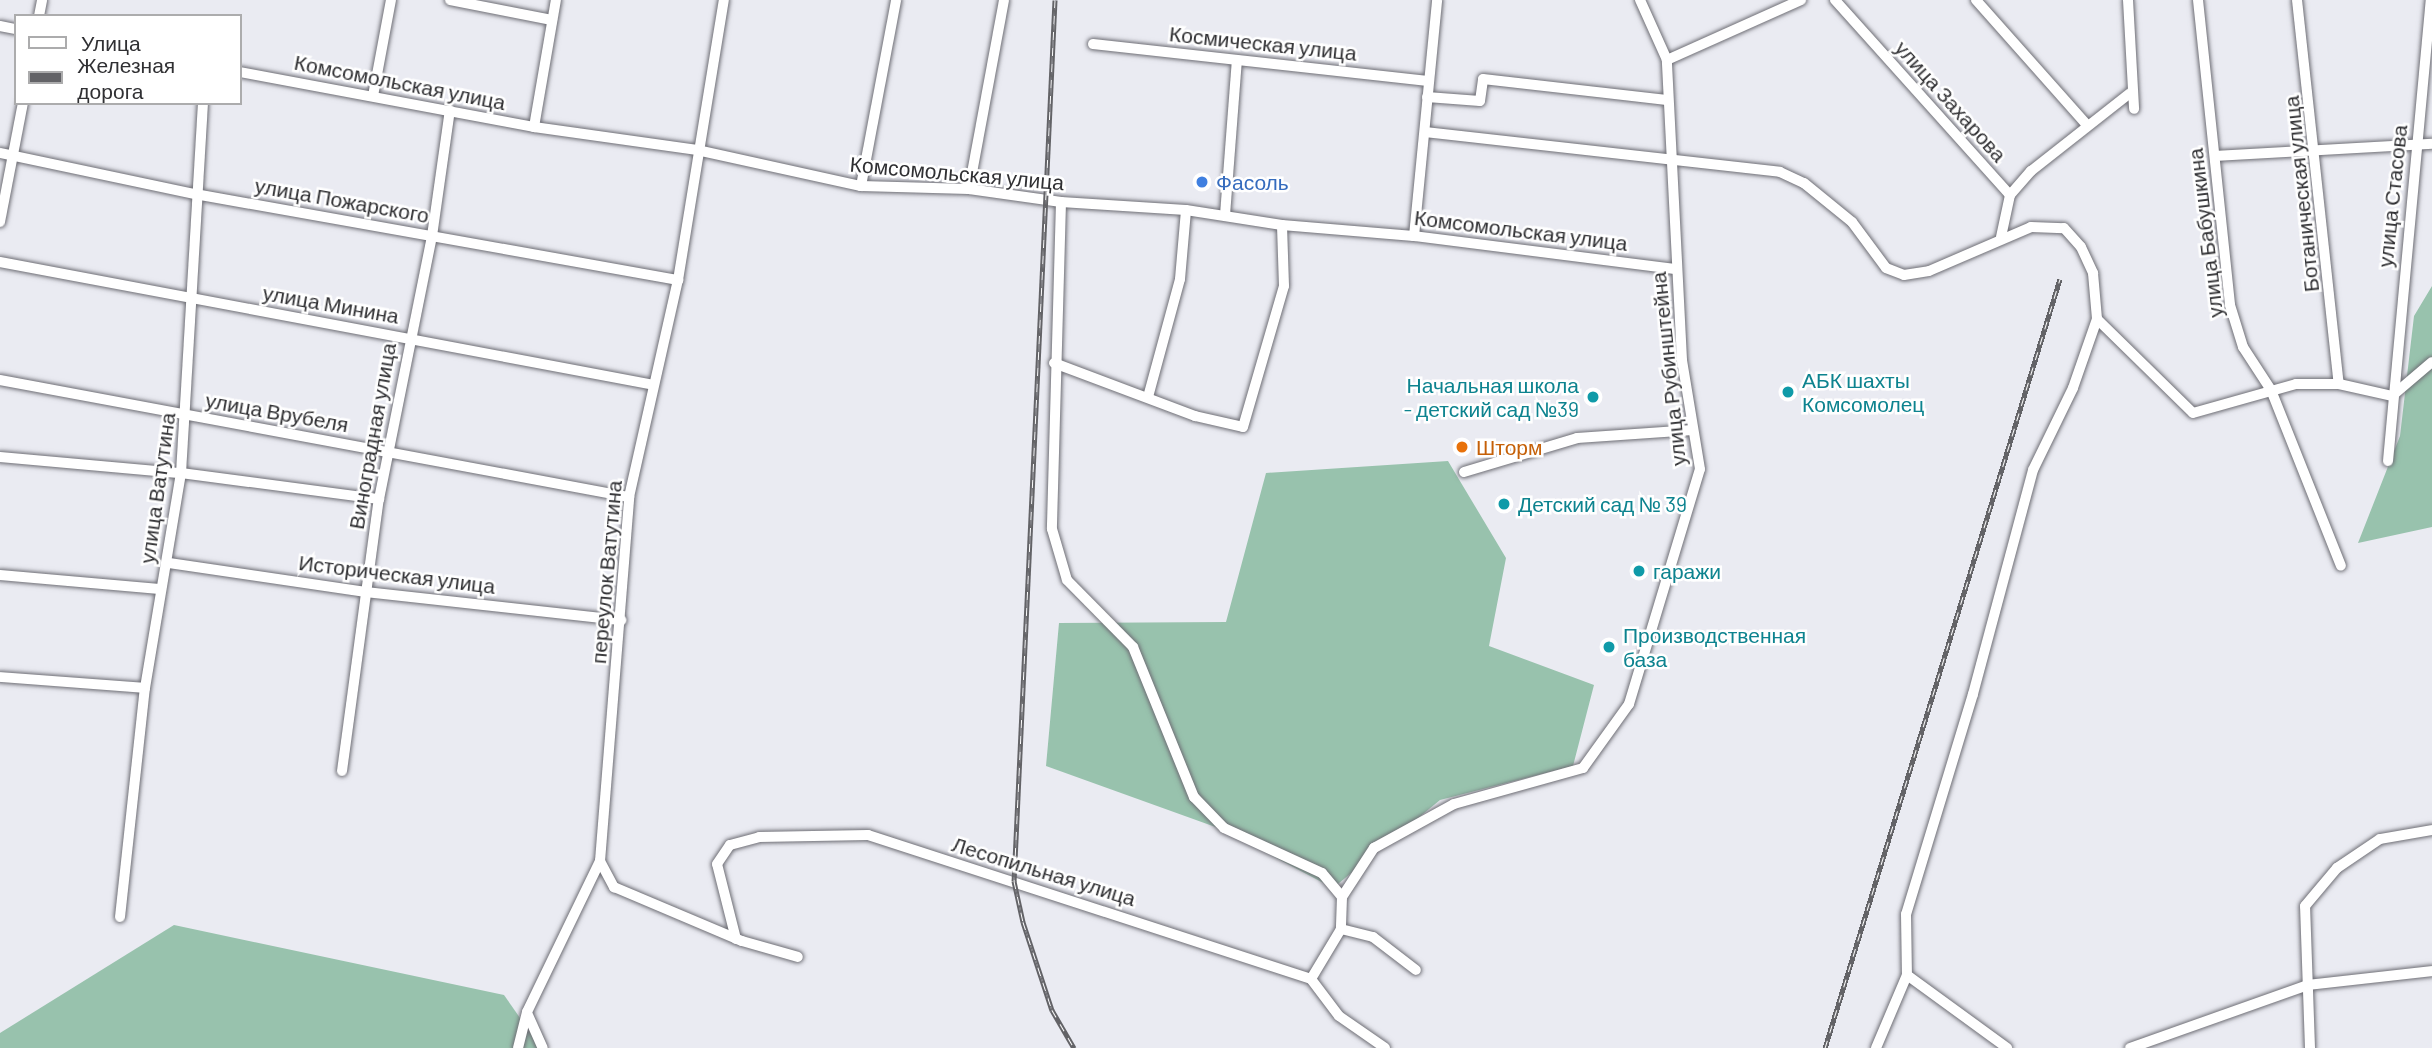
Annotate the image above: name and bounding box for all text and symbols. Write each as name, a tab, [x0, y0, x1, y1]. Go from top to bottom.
legend	[14, 14, 242, 105]
street label: Космическая улица	[1168, 21, 1358, 65]
text: Улица	[81, 30, 141, 55]
street label: улица Захарова	[1890, 35, 2012, 167]
street label: Комсомольская улица	[292, 49, 508, 115]
text: Железная дорога	[77, 52, 175, 103]
street label: Ботаническая улица	[2278, 95, 2324, 293]
street label: улица Стасова	[2372, 123, 2412, 269]
street label: улица Бабушкина	[2182, 147, 2228, 319]
street label: Комсомольская улица	[849, 151, 1065, 195]
place label: Фасоль	[1216, 169, 1289, 195]
street label: улица Пожарского	[253, 172, 431, 228]
marker: Фасоль	[1194, 174, 1210, 190]
street label: Комсомольская улица	[1413, 204, 1629, 256]
street label: улица Рубинштейна	[1645, 271, 1691, 467]
street label: улица Минина	[261, 280, 401, 328]
street label: Виноградная улица	[343, 341, 401, 531]
place label: АБК шахты Комсомолец	[1802, 367, 1924, 417]
place label: Начальная школа - детский сад №39	[1404, 372, 1579, 422]
marker: АБК шахты Комсомолец	[1780, 384, 1796, 400]
street label: улица Врубеля	[204, 387, 350, 437]
marker: Начальная школа - детский сад №39	[1585, 389, 1601, 405]
street label: улица Ватутина	[134, 411, 180, 565]
place label: Шторм	[1476, 434, 1542, 460]
marker: Шторм	[1454, 439, 1470, 455]
street label: переулок Ватутина	[585, 479, 627, 665]
place label: Детский сад № 39	[1518, 491, 1687, 517]
marker: Детский сад № 39	[1496, 496, 1512, 512]
street label: Историческая улица	[297, 549, 497, 599]
place label: гаражи	[1653, 558, 1721, 584]
marker: гаражи	[1631, 563, 1647, 579]
place label: Производственная база	[1623, 622, 1806, 672]
marker: Производственная база	[1601, 639, 1617, 655]
street label: Лесопильная улица	[949, 831, 1139, 911]

